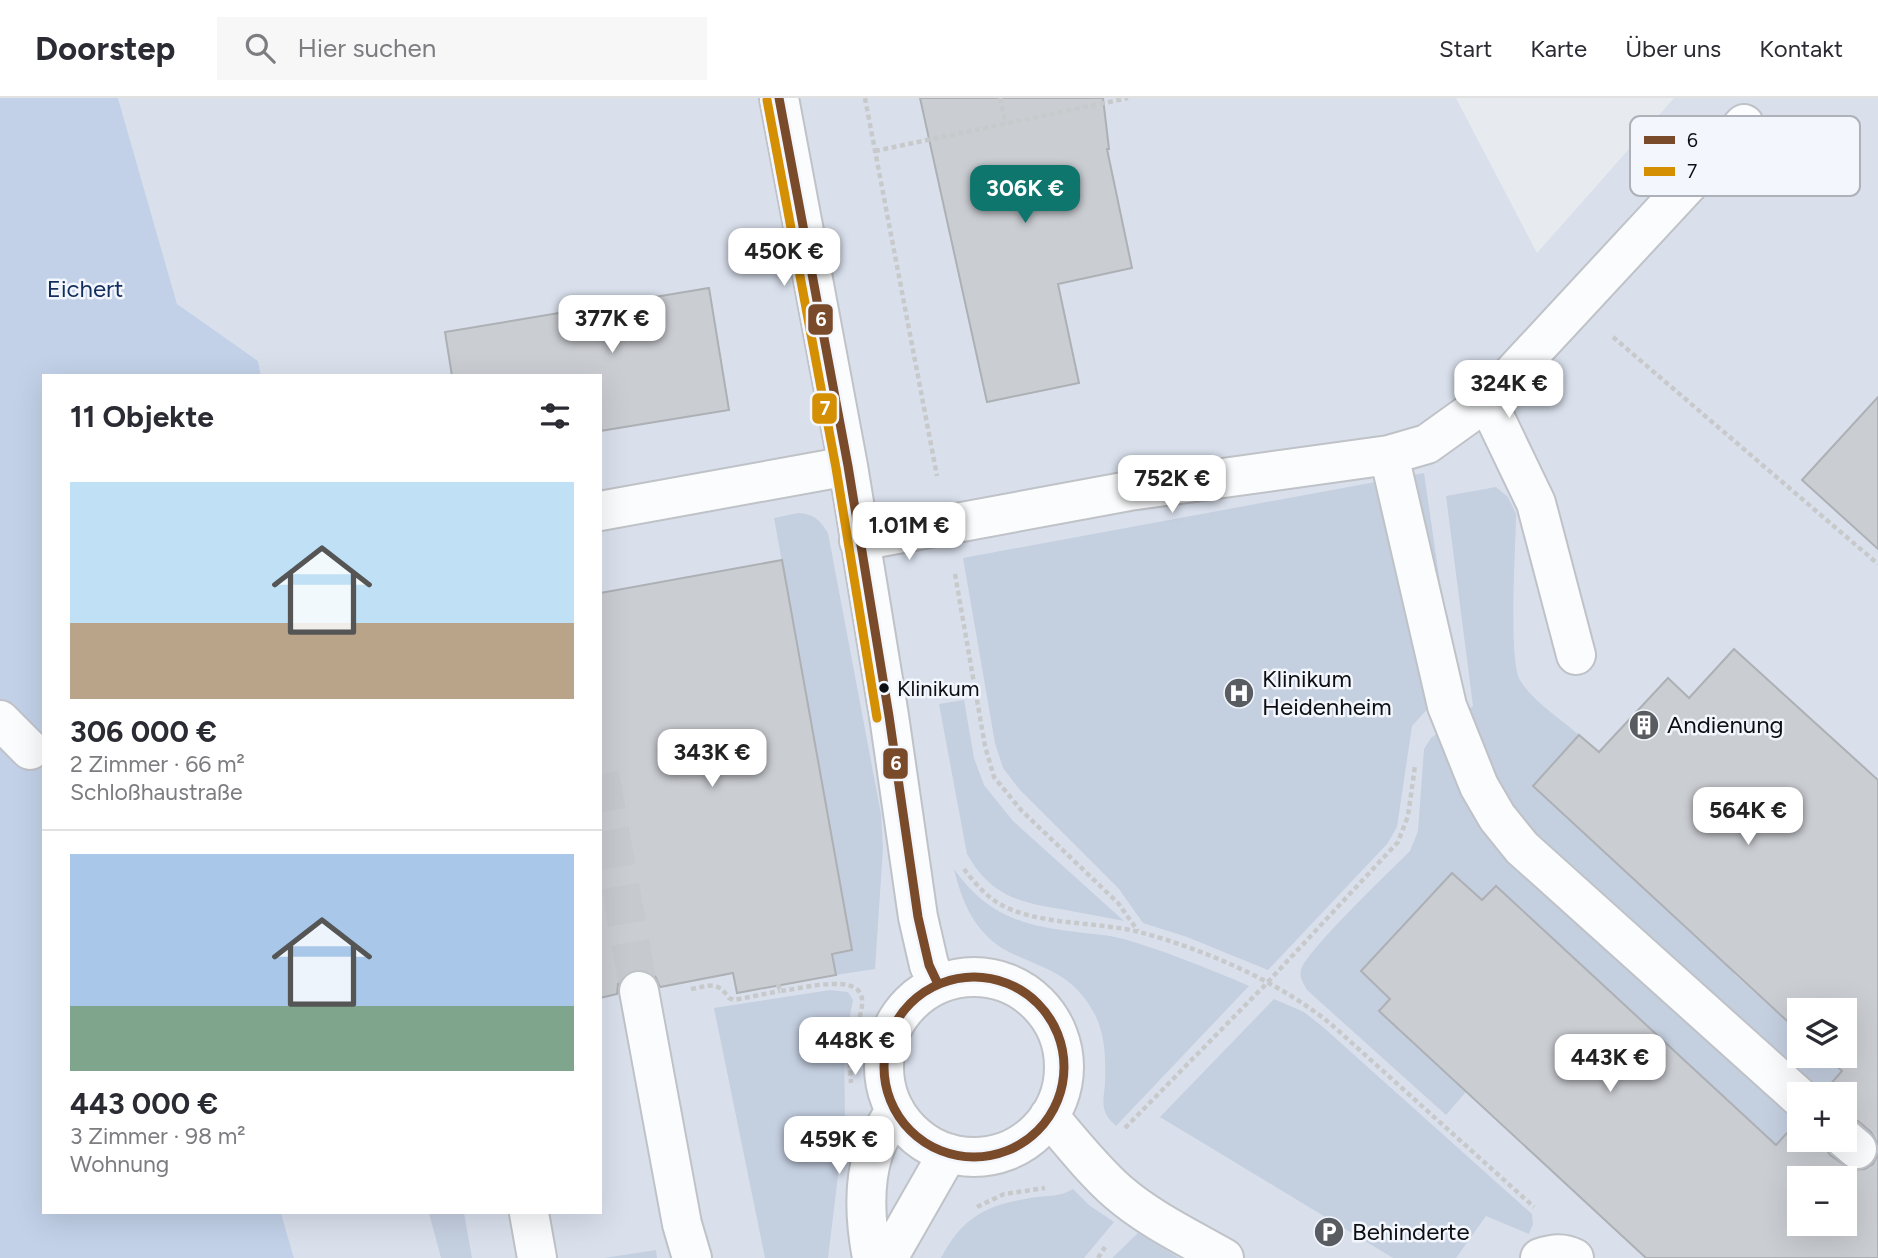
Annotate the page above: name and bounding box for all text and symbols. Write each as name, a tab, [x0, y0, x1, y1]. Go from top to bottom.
search box	[217, 17, 707, 80]
text: Doorstep	[35, 29, 175, 68]
icon: search	[241, 29, 279, 67]
text: Hier suchen	[297, 32, 436, 64]
text: Start	[1439, 34, 1492, 63]
text: Karte	[1530, 34, 1587, 63]
text: Über uns	[1625, 34, 1721, 63]
text: Kontakt	[1759, 34, 1843, 63]
legend	[1630, 116, 1860, 196]
text: 6	[1687, 129, 1698, 152]
text: 7	[1687, 160, 1697, 183]
pin: 306K €	[968, 166, 1082, 225]
text: 306K €	[986, 174, 1064, 202]
pin: 450K €	[727, 228, 841, 288]
text: 450K €	[744, 237, 824, 265]
park label: Eichert	[47, 274, 123, 303]
pin: 377K €	[555, 296, 669, 355]
line badge: 6	[807, 303, 834, 336]
text: 377K €	[574, 304, 650, 332]
text: 6	[815, 308, 827, 331]
pin: 324K €	[1452, 360, 1566, 420]
text: 324K €	[1470, 369, 1548, 397]
line badge: 7	[811, 392, 838, 425]
icon: filters	[536, 397, 574, 435]
text: 7	[820, 397, 830, 420]
text: 11 Objekte	[70, 398, 214, 435]
pin: 752K €	[1115, 456, 1229, 515]
text: 752K €	[1134, 464, 1210, 492]
pin: 1.01M €	[844, 503, 974, 562]
text: 1.01M €	[868, 511, 950, 539]
icon: home	[259, 527, 385, 653]
place label: Klinikum Heidenheim	[1262, 664, 1392, 721]
place label: Klinikum	[897, 675, 979, 702]
hospital icon: Klinikum Heidenheim	[1222, 676, 1256, 710]
marker: Klinikum	[877, 681, 891, 695]
building icon: Andienung	[1627, 708, 1661, 742]
place label: Andienung	[1667, 710, 1784, 739]
text: 306 000 €	[70, 713, 217, 750]
pin: 343K €	[655, 730, 769, 789]
text: 343K €	[674, 738, 750, 766]
line badge: 6	[882, 747, 909, 780]
text: 2 Zimmer · 66 m²	[70, 750, 245, 778]
text: 6	[890, 752, 902, 775]
text: Schloßhaustraße	[70, 778, 243, 806]
pin: 564K €	[1691, 788, 1805, 847]
text: 564K €	[1709, 796, 1787, 824]
icon: home	[259, 899, 385, 1025]
map controls	[1787, 998, 1857, 1236]
button: layers	[1787, 998, 1857, 1068]
pin: 448K €	[798, 1018, 912, 1077]
text: 448K €	[815, 1026, 895, 1054]
pin: 443K €	[1553, 1034, 1667, 1094]
text: 443K €	[1571, 1043, 1649, 1071]
button: +	[1787, 1082, 1857, 1152]
text: 443 000 €	[70, 1085, 218, 1122]
pin: 459K €	[782, 1116, 896, 1176]
text: 3 Zimmer · 98 m²	[70, 1122, 246, 1150]
text: 459K €	[800, 1125, 878, 1153]
text: Wohnung	[70, 1150, 169, 1178]
button: −	[1787, 1166, 1857, 1236]
parking icon: Behinderte	[1312, 1215, 1346, 1249]
place label: Behinderte	[1352, 1217, 1470, 1246]

